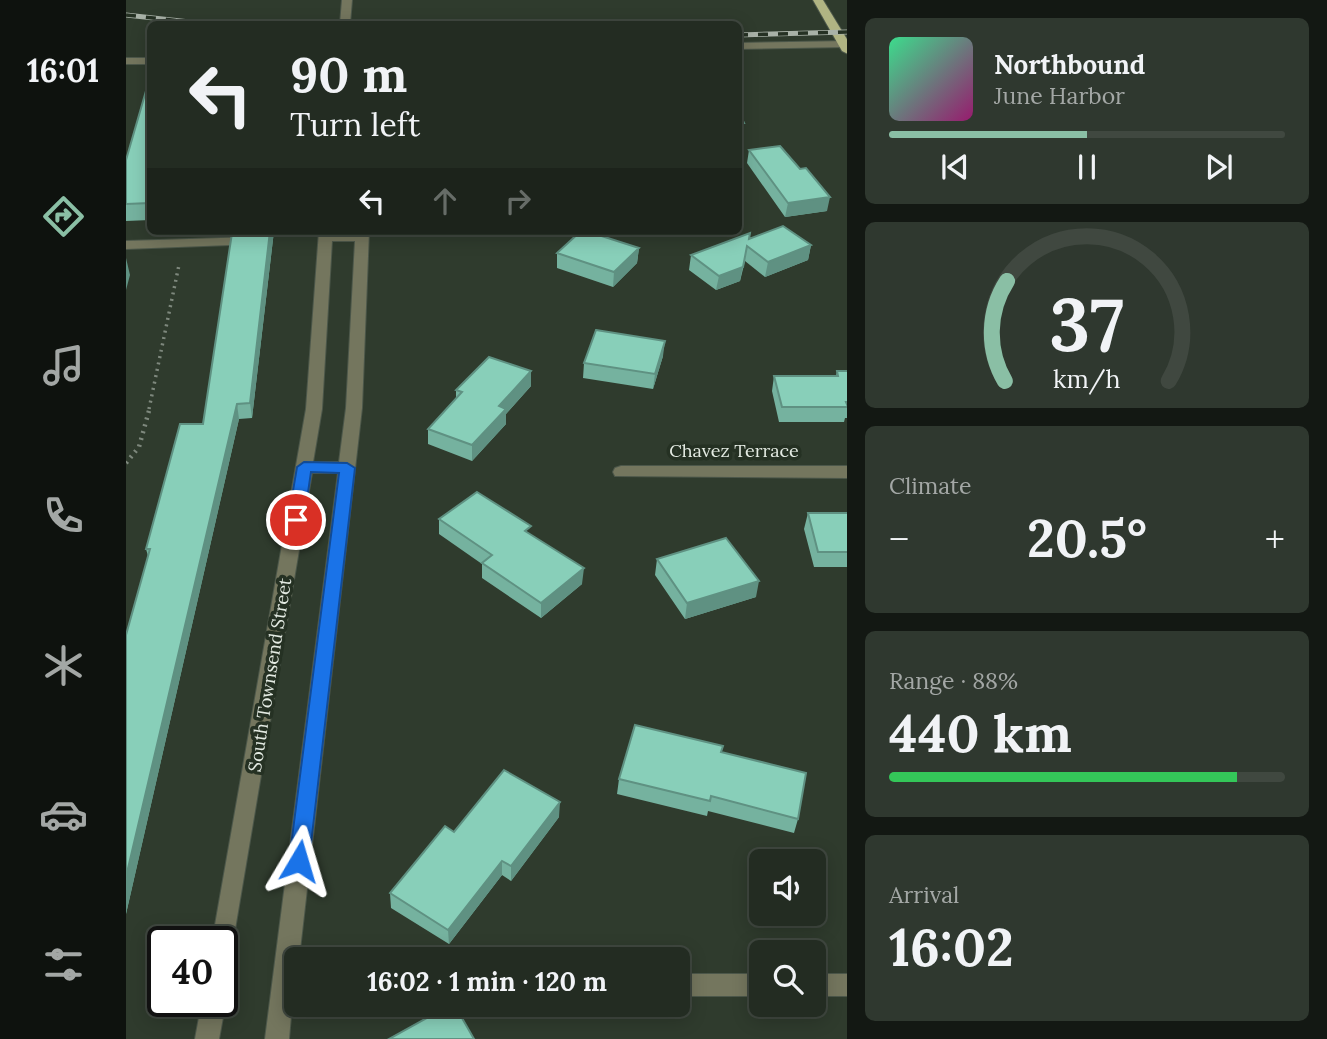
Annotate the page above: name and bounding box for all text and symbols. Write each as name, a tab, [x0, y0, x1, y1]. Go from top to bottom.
text: 90 m	[290, 43, 407, 105]
text: Northbound	[994, 48, 1145, 81]
icon: left	[175, 49, 266, 140]
text: 16:01	[27, 50, 99, 91]
text: June Harbor	[994, 81, 1125, 110]
text: Turn left	[290, 104, 420, 145]
icon: previous	[936, 148, 974, 186]
icon: pause	[1068, 148, 1106, 186]
icon: next	[1200, 148, 1238, 186]
icon: left	[353, 182, 391, 220]
icon: ahead	[426, 182, 464, 220]
icon: right	[499, 182, 537, 220]
icon: directions	[39, 192, 88, 241]
text: 37	[1050, 279, 1124, 372]
icon: music	[39, 341, 88, 390]
text: km/h	[1053, 363, 1121, 395]
street label: Chavez Terrace	[669, 439, 799, 462]
text: Climate	[889, 471, 971, 500]
pin	[266, 490, 326, 550]
icon: phone	[39, 491, 88, 540]
icon: arrive	[277, 501, 315, 539]
text: 20.5°	[1027, 505, 1147, 571]
text: −	[889, 515, 909, 563]
text: +	[1265, 515, 1285, 563]
street label: South Townsend Street	[243, 576, 296, 773]
icon: climate	[39, 641, 88, 690]
text: Range · 88%	[889, 666, 1018, 695]
text: 440 km	[889, 700, 1072, 766]
icon: car	[39, 790, 88, 839]
position arrow	[262, 824, 336, 898]
map controls	[749, 849, 826, 1017]
button: sound	[749, 849, 826, 926]
text: Arrival	[889, 880, 959, 909]
text: 16:02	[889, 914, 1014, 980]
speed limit sign: 40	[147, 926, 238, 1017]
icon: filters	[39, 940, 88, 989]
button: search	[749, 940, 826, 1017]
text: 16:02 · 1 min · 120 m	[367, 965, 607, 998]

